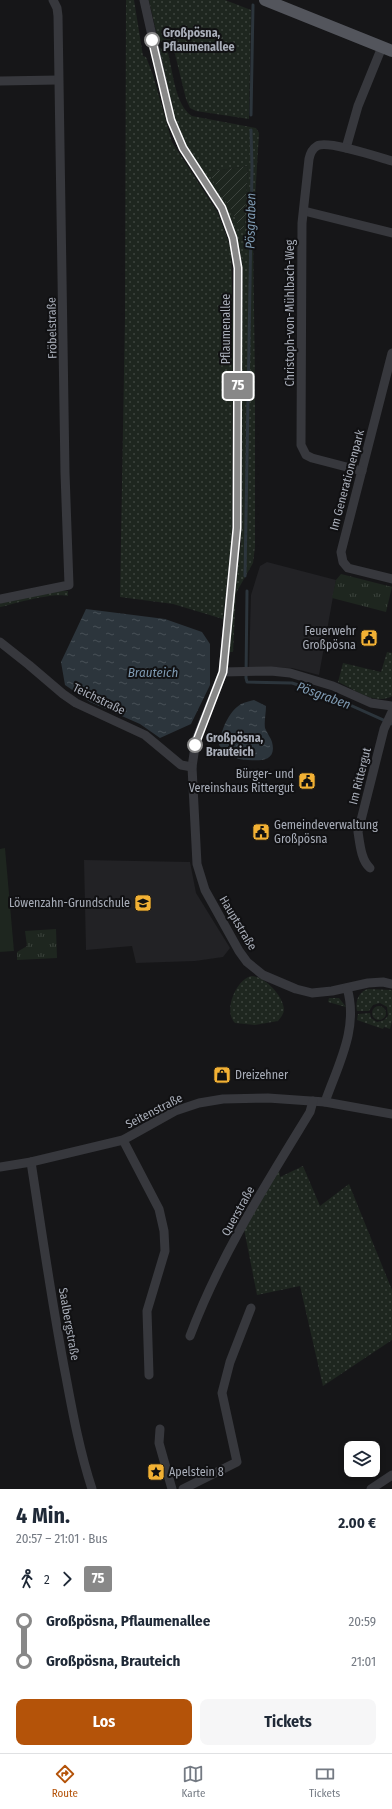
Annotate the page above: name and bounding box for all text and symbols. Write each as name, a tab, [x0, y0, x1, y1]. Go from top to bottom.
place label: Großpösna, Pflaumenallee	[163, 26, 235, 54]
marker: Großpösna, Pflaumenallee	[144, 32, 160, 48]
water label: Pösgraben	[243, 193, 258, 249]
street label: Christoph-von-Mühlbach-Weg	[283, 239, 297, 386]
street label: Pflaumenallee	[219, 294, 233, 364]
street label: Fröbelstraße	[44, 297, 60, 359]
line badge: 75	[220, 373, 256, 399]
text: 75	[232, 377, 244, 394]
street label: Im Generationenpark	[327, 428, 367, 532]
place label: Feuerwehr Großpösna	[303, 624, 357, 652]
public building icon: Feuerwehr Großpösna	[359, 628, 379, 648]
water label: Brauteich	[128, 665, 178, 680]
water label: Pösgraben	[295, 679, 353, 712]
street label: Teichstraße	[71, 680, 127, 718]
place label: Großpösna, Brauteich	[206, 731, 264, 759]
marker: Großpösna, Brauteich	[187, 737, 203, 753]
street label: Im Rittergut	[346, 746, 374, 806]
place label: Bürger- und Vereinshaus Rittergut	[189, 767, 294, 795]
public building icon: Bürger- und Vereinshaus Rittergut	[297, 771, 317, 791]
place label: Gemeindeverwaltung Großpösna	[274, 818, 378, 846]
public building icon: Gemeindeverwaltung Großpösna	[251, 822, 271, 842]
school or university icon: Löwenzahn-Grundschule	[133, 893, 153, 913]
street label: Hauptstraße	[216, 893, 260, 953]
place label: Löwenzahn-Grundschule	[9, 896, 130, 910]
shop icon: Dreizehner	[212, 1065, 232, 1085]
place label: Dreizehner	[235, 1068, 289, 1082]
street label: Seitenstraße	[123, 1091, 185, 1131]
street label: Querstraße	[219, 1184, 257, 1238]
street label: Saalbergstraße	[56, 1287, 82, 1362]
map controls	[344, 1441, 380, 1477]
button: layers	[344, 1441, 380, 1477]
place icon: Apelstein 8	[146, 1462, 166, 1482]
place label: Apelstein 8	[169, 1465, 224, 1479]
text: 4 Min.	[16, 1502, 70, 1529]
text: 2.00 €	[338, 1514, 376, 1532]
text: 20:57 – 21:01 · Bus	[16, 1531, 108, 1546]
icon: walk	[16, 1568, 38, 1590]
icon: forward	[56, 1568, 78, 1590]
text: 75	[92, 1570, 104, 1587]
text: 2	[44, 1572, 50, 1587]
text: Großpösna, Pflaumenallee	[46, 1612, 210, 1630]
text: 20:59	[349, 1614, 376, 1629]
text: Großpösna, Brauteich	[46, 1652, 180, 1670]
text: 21:01	[351, 1654, 376, 1669]
button: Los	[16, 1699, 192, 1745]
button: Tickets	[200, 1699, 376, 1745]
tab: Route	[52, 1763, 78, 1800]
tab: Karte	[182, 1763, 205, 1800]
tab: Tickets	[309, 1763, 340, 1800]

